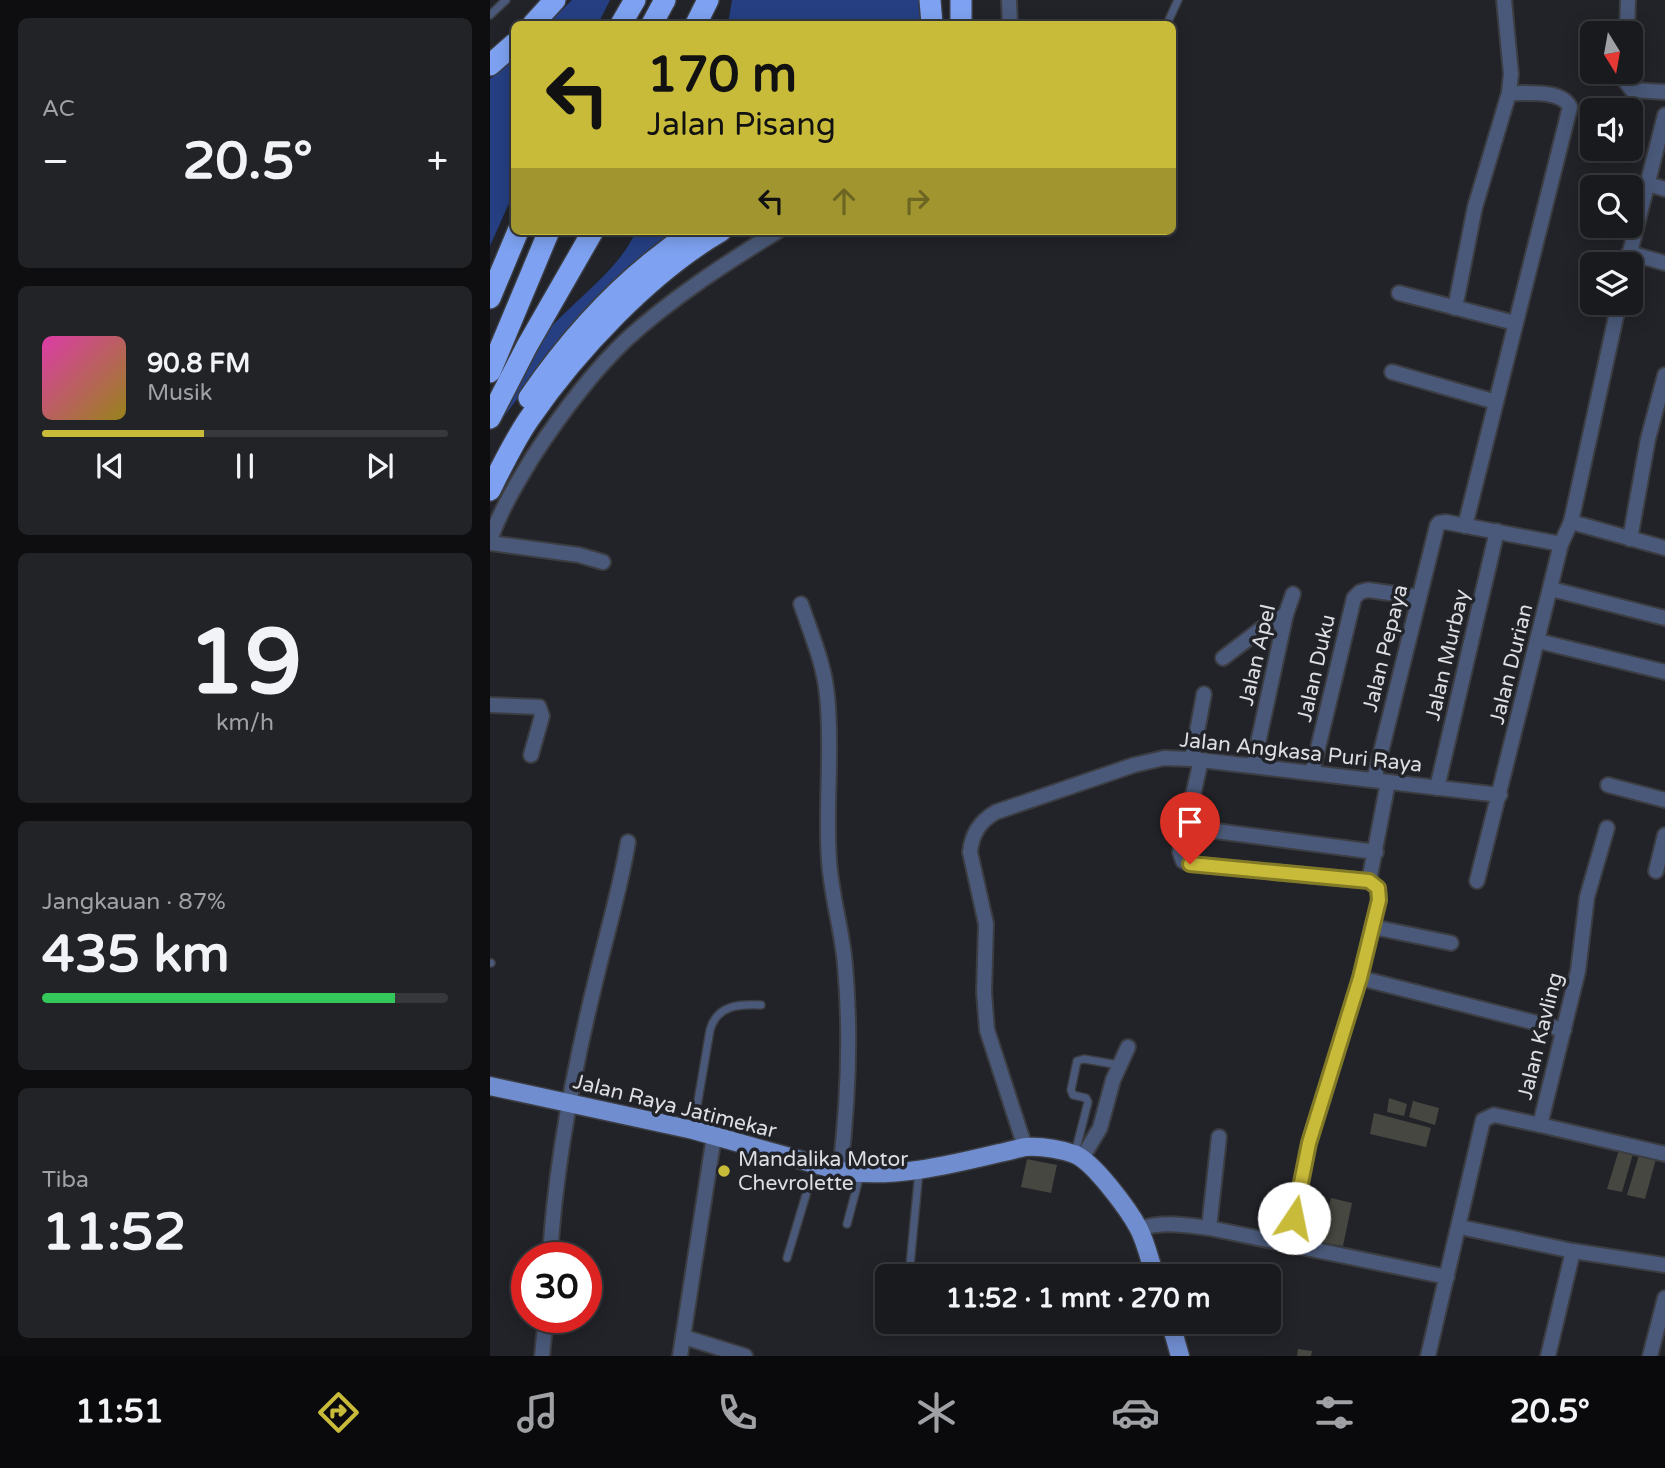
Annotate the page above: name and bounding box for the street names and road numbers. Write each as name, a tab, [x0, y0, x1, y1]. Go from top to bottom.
street label: Jalan Pepaya	[1358, 582, 1413, 714]
street label: Jalan Murbay	[1420, 587, 1475, 723]
street label: Jalan Durian	[1484, 601, 1539, 727]
street label: Jalan Apel	[1234, 602, 1281, 708]
street label: Jalan Duku	[1292, 612, 1341, 724]
street label: Jalan Angkasa Puri Raya	[1178, 727, 1424, 778]
street label: Jalan Kavling	[1513, 970, 1568, 1102]
street label: Jalan Raya Jatimekar	[571, 1069, 779, 1144]

